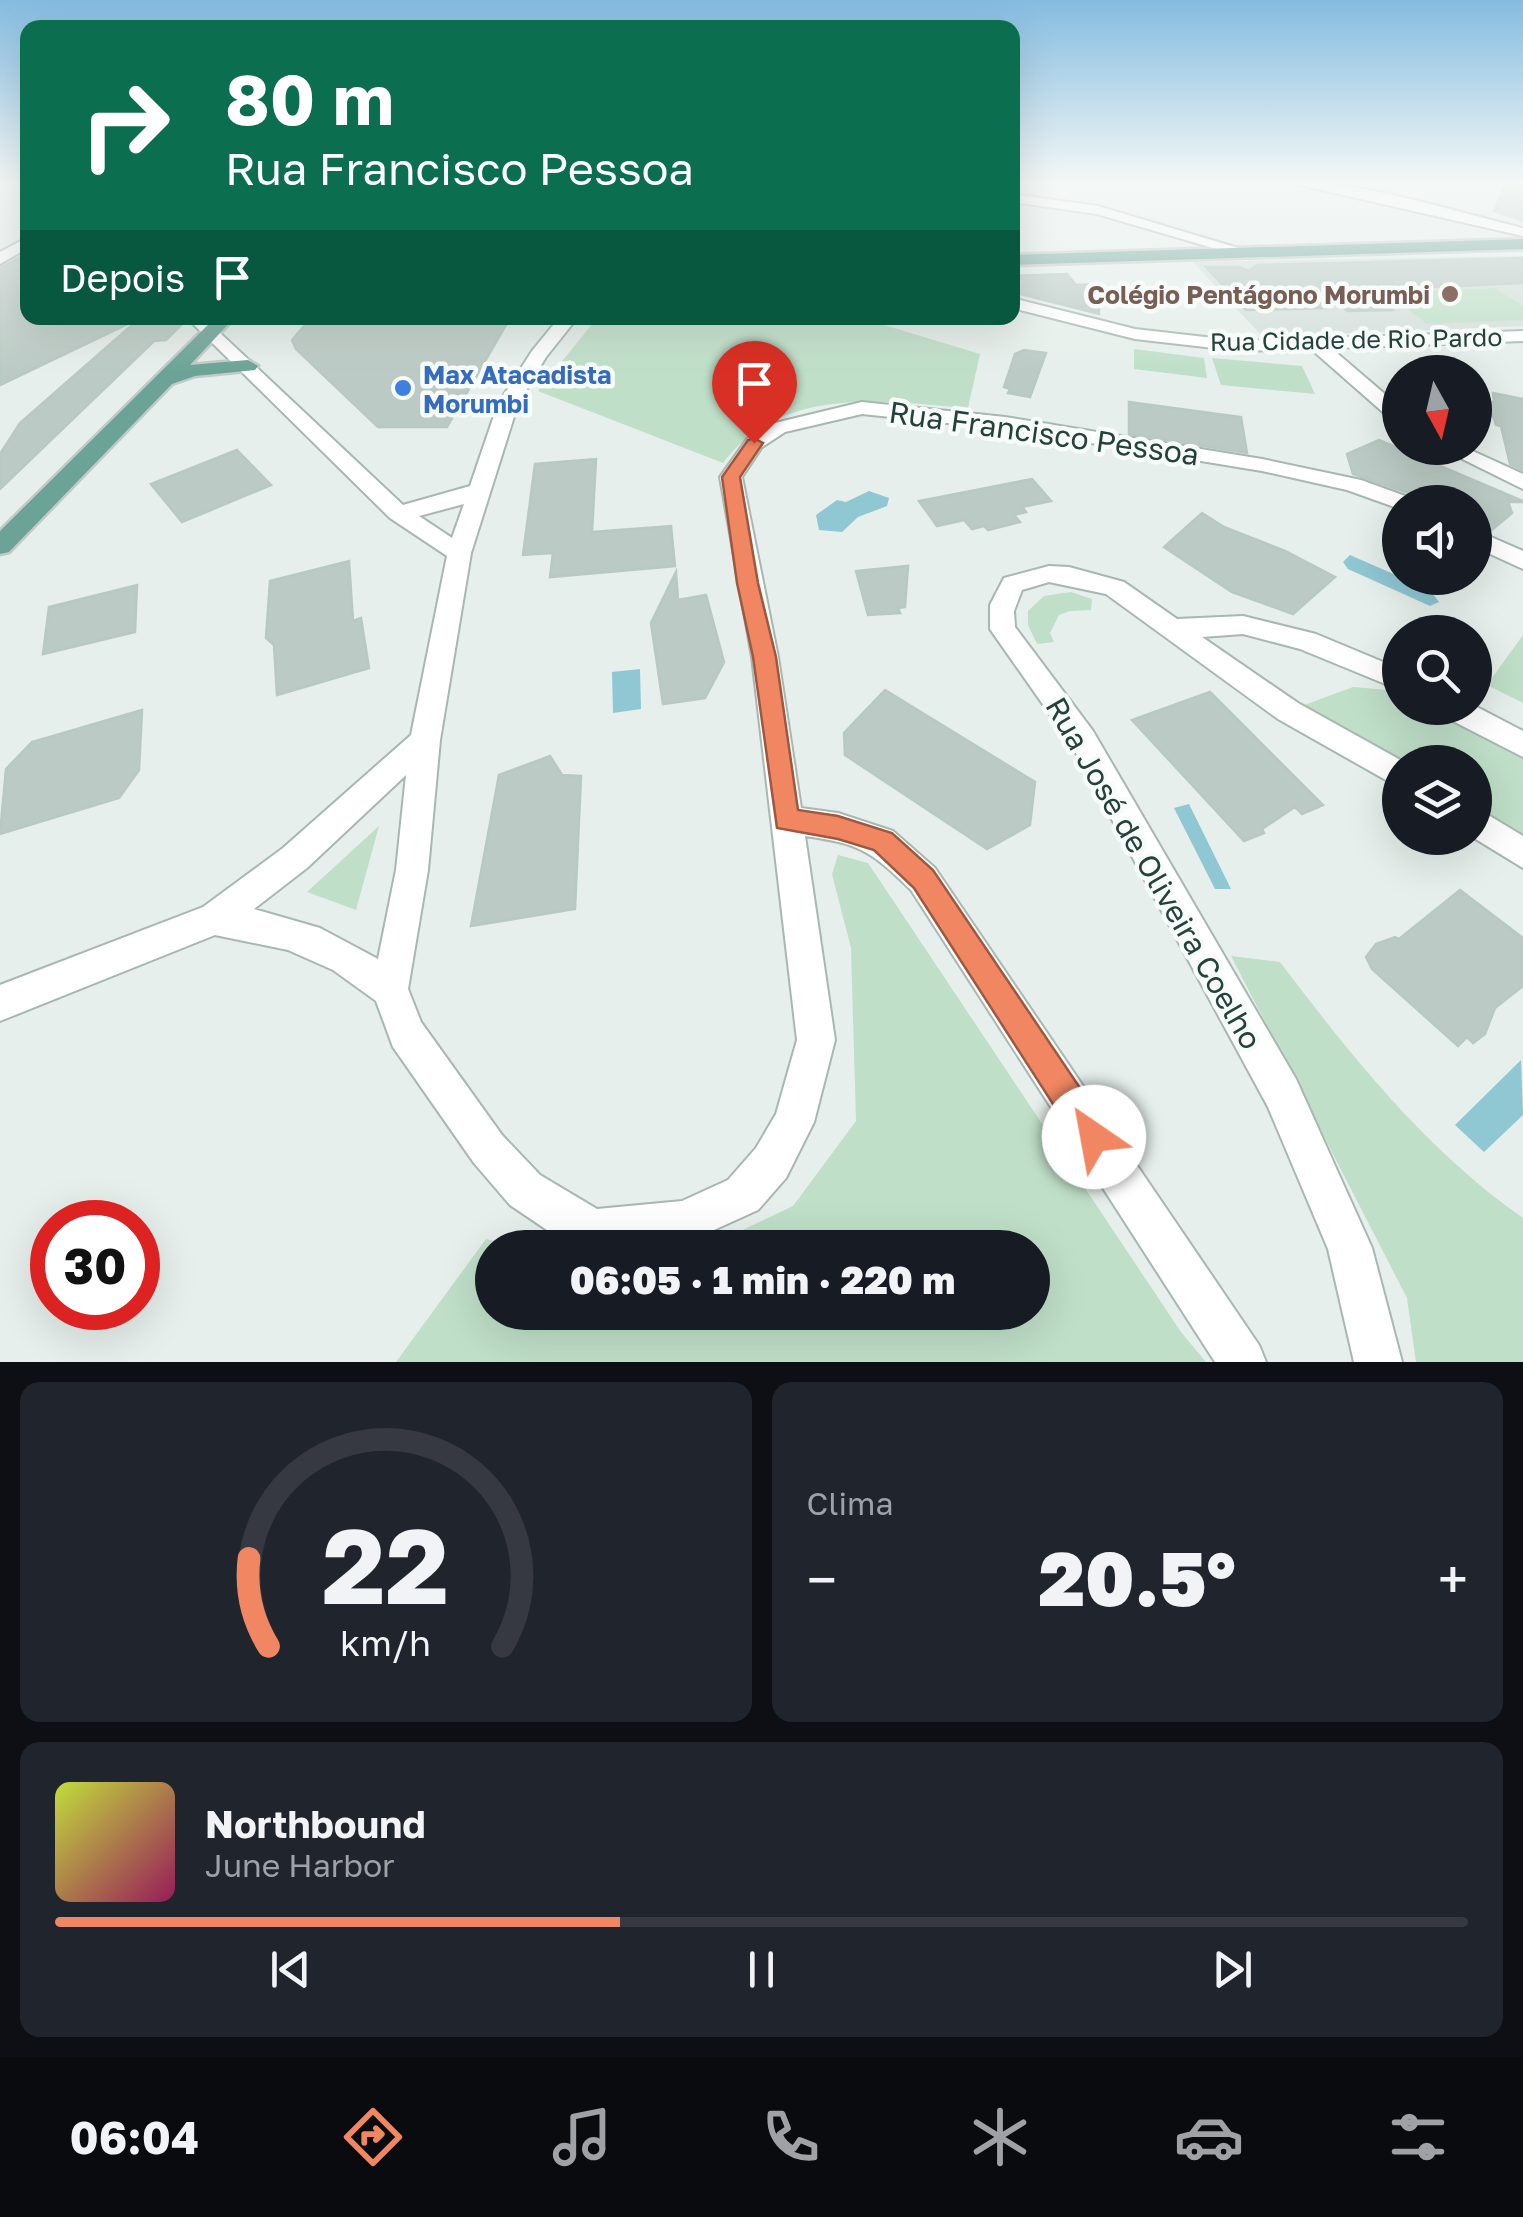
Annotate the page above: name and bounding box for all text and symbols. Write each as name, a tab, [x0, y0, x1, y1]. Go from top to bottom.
text: 80 m	[225, 56, 394, 140]
icon: right	[60, 60, 190, 190]
text: Rua Francisco Pessoa	[225, 141, 694, 195]
icon: arrive	[205, 250, 260, 305]
text: Depois	[60, 255, 185, 300]
place label: Colégio Pentágono Morumbi	[1087, 279, 1430, 310]
marker: Colégio Pentágono Morumbi	[1439, 283, 1461, 305]
street label: Rua Cidade de Rio Pardo	[1209, 321, 1503, 357]
pin	[712, 341, 797, 444]
north arrow	[1382, 355, 1492, 465]
map controls	[1382, 355, 1492, 855]
icon: arrive	[727, 356, 782, 411]
place label: Max Atacadista Morumbi	[423, 359, 611, 419]
marker: Max Atacadista Morumbi	[392, 377, 414, 399]
street label: Rua Francisco Pessoa	[887, 393, 1201, 473]
button: sound	[1382, 485, 1492, 595]
button: search	[1382, 615, 1492, 725]
street label: Rua José de Oliveira Coelho	[1038, 691, 1270, 1055]
button: layers	[1382, 745, 1492, 855]
position arrow	[1042, 1085, 1146, 1189]
speed limit sign: 30	[30, 1200, 160, 1330]
text: 06:05 · 1 min · 220 m	[570, 1257, 955, 1302]
text: Clima	[807, 1484, 893, 1522]
text: 22	[322, 1502, 449, 1627]
text: 20.5°	[1039, 1532, 1236, 1623]
text: −	[807, 1546, 837, 1612]
text: +	[1438, 1546, 1468, 1612]
text: km/h	[340, 1621, 431, 1664]
text: Northbound	[205, 1801, 426, 1846]
text: June Harbor	[205, 1846, 395, 1884]
icon: previous	[263, 1942, 318, 1997]
icon: pause	[734, 1942, 789, 1997]
icon: next	[1205, 1942, 1260, 1997]
icon: directions	[338, 2102, 408, 2172]
icon: music	[547, 2102, 617, 2172]
icon: phone	[756, 2102, 826, 2172]
icon: climate	[965, 2102, 1035, 2172]
icon: car	[1174, 2102, 1244, 2172]
icon: filters	[1383, 2102, 1453, 2172]
text: 06:04	[70, 2110, 199, 2164]

